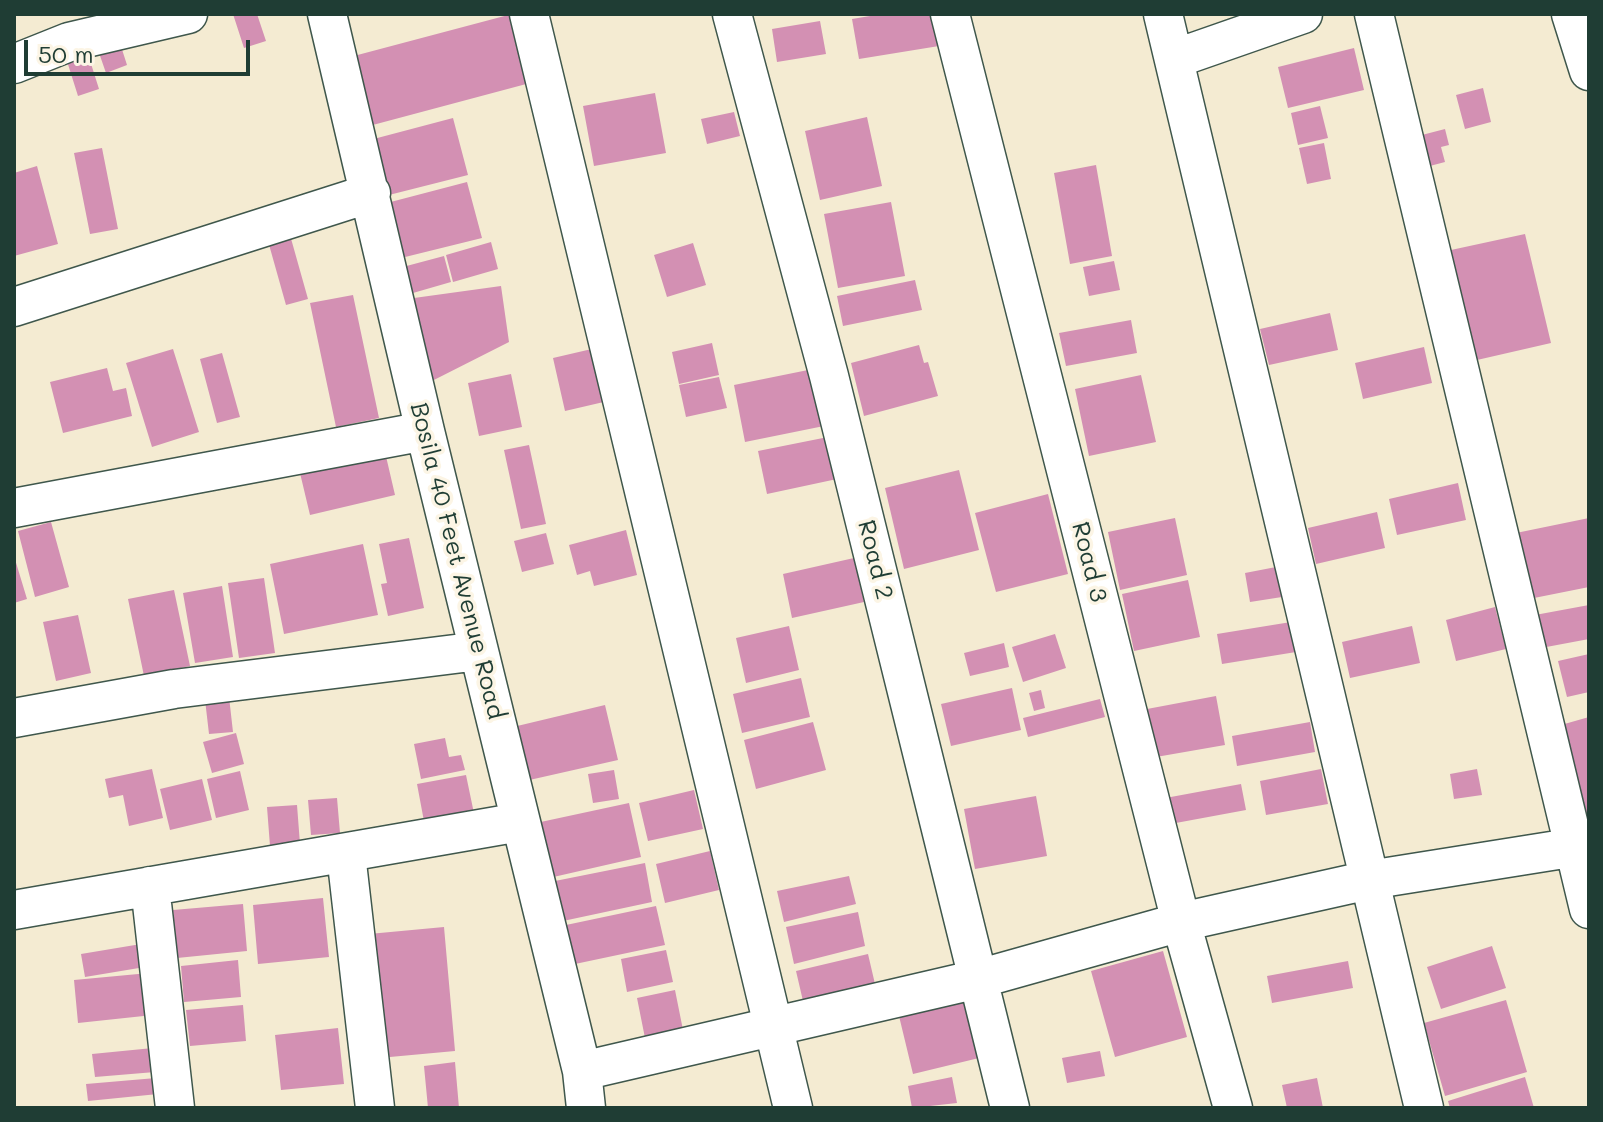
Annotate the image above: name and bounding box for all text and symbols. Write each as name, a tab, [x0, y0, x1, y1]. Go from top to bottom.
scale bar	[28, 24, 254, 74]
text: 50 m	[38, 38, 94, 69]
street label: Bosila 40 Feet Avenue Road	[404, 400, 510, 722]
street label: Road 2	[851, 517, 899, 603]
street label: Road 3	[1065, 519, 1113, 605]

